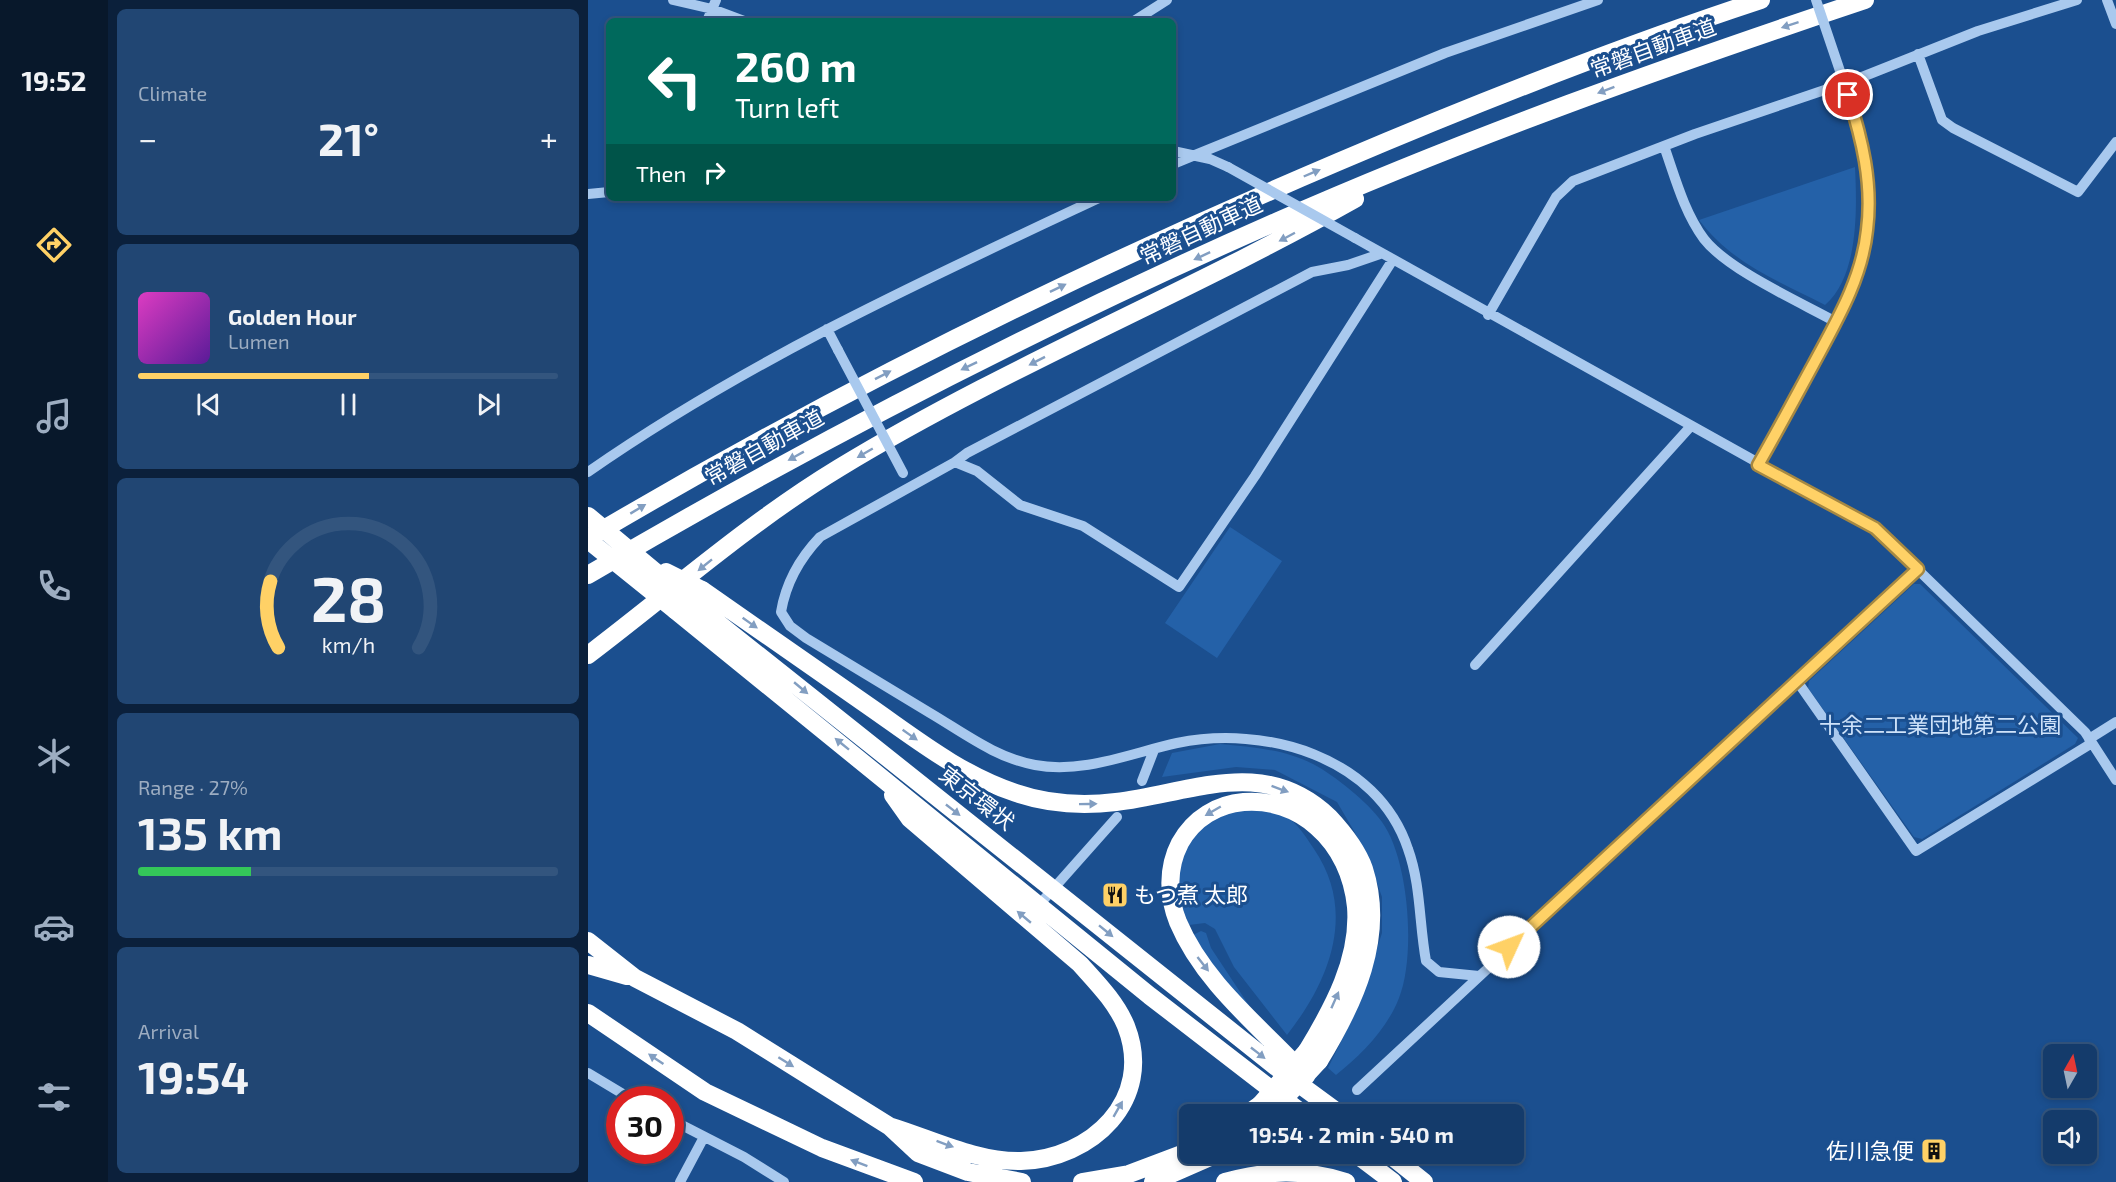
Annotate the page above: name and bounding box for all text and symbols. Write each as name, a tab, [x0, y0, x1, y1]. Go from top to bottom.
street label: 常磐自動車道	[1586, 12, 1719, 82]
one-way arrow	[1781, 21, 1799, 30]
text: 260 m	[735, 40, 857, 90]
icon: left	[636, 42, 714, 120]
text: 19:52	[21, 64, 87, 96]
pin	[1822, 69, 1873, 120]
icon: arrive	[1831, 78, 1864, 111]
text: Climate	[138, 81, 207, 105]
one-way arrow	[1597, 86, 1615, 95]
text: Turn left	[735, 91, 839, 123]
text: 21°	[318, 111, 379, 165]
text: −	[138, 118, 157, 158]
text: +	[540, 118, 558, 158]
icon: right	[698, 156, 731, 189]
text: Then	[636, 160, 686, 186]
one-way arrow	[1303, 168, 1321, 178]
street label: 常磐自動車道	[1135, 189, 1266, 269]
icon: directions	[33, 224, 75, 266]
one-way arrow	[1278, 232, 1295, 242]
one-way arrow	[1194, 251, 1211, 260]
one-way arrow	[1049, 284, 1066, 293]
text: Golden Hour	[228, 303, 357, 329]
text: Lumen	[228, 329, 290, 353]
one-way arrow	[1028, 356, 1045, 365]
one-way arrow	[961, 362, 978, 371]
one-way arrow	[875, 370, 892, 380]
icon: previous	[192, 388, 225, 421]
icon: pause	[332, 388, 365, 421]
icon: next	[472, 388, 505, 421]
icon: music	[33, 395, 75, 437]
street label: 常磐自動車道	[699, 403, 828, 489]
one-way arrow	[857, 447, 873, 458]
one-way arrow	[787, 451, 804, 461]
one-way arrow	[630, 504, 647, 514]
one-way arrow	[698, 558, 713, 570]
text: 28	[310, 560, 386, 635]
icon: phone	[33, 565, 75, 607]
one-way arrow	[742, 617, 758, 629]
text: km/h	[321, 632, 375, 657]
one-way arrow	[793, 681, 808, 694]
park label: 十余二工業団地第二公園	[1819, 711, 2061, 737]
one-way arrow	[902, 729, 918, 741]
icon: climate	[33, 735, 75, 777]
one-way arrow	[834, 739, 849, 751]
street label: 東京環状	[935, 760, 1020, 835]
text: Range · 27%	[138, 775, 248, 799]
one-way arrow	[1271, 784, 1289, 794]
one-way arrow	[1079, 799, 1098, 808]
one-way arrow	[945, 803, 961, 816]
text: 135 km	[138, 805, 282, 859]
one-way arrow	[1204, 806, 1221, 816]
restaurant icon: もつ煮 太郎	[1100, 880, 1130, 910]
place label: もつ煮 太郎	[1134, 881, 1248, 907]
icon: car	[33, 906, 75, 948]
one-way arrow	[1017, 911, 1032, 924]
position arrow	[1477, 915, 1541, 979]
one-way arrow	[1098, 925, 1114, 938]
one-way arrow	[1197, 956, 1209, 972]
one-way arrow	[1331, 991, 1340, 1008]
text: Arrival	[138, 1019, 199, 1043]
north arrow	[2043, 1044, 2097, 1098]
map controls	[2043, 1044, 2097, 1164]
one-way arrow	[1250, 1046, 1266, 1059]
text: 19:54	[138, 1049, 249, 1103]
one-way arrow	[649, 1053, 665, 1065]
one-way arrow	[778, 1057, 794, 1068]
icon: filters	[33, 1076, 75, 1118]
speed limit sign: 30	[606, 1086, 684, 1164]
one-way arrow	[1113, 1101, 1124, 1117]
button: sound	[2043, 1110, 2097, 1164]
text: 19:54 · 2 min · 540 m	[1249, 1121, 1454, 1147]
building icon: 佐川急便	[1919, 1136, 1949, 1166]
place label: 佐川急便	[1826, 1137, 1914, 1163]
one-way arrow	[936, 1140, 954, 1150]
one-way arrow	[850, 1158, 868, 1167]

